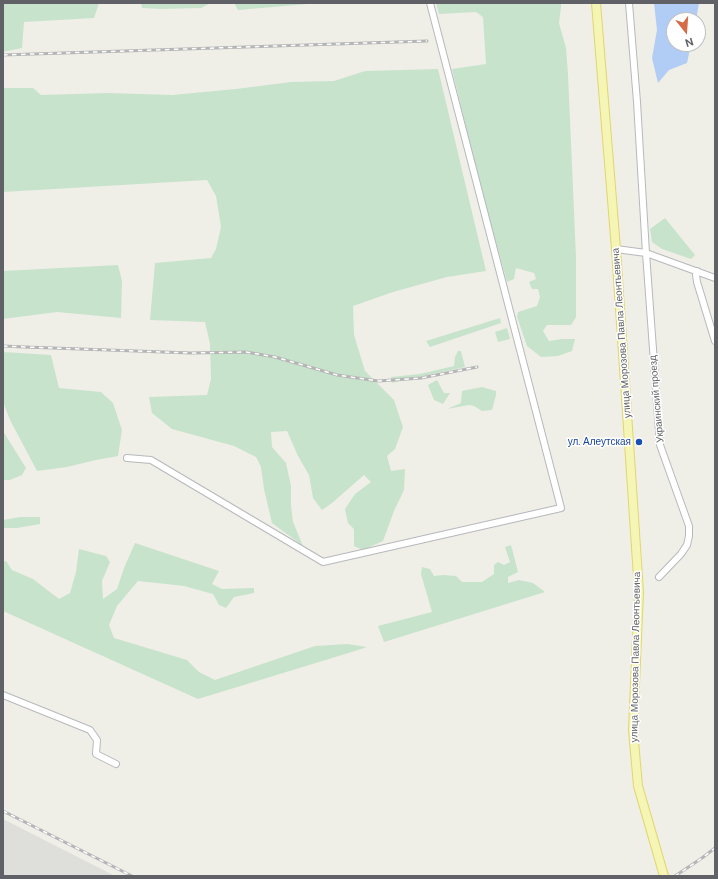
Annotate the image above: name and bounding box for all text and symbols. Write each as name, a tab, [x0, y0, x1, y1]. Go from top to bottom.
north arrow	[666, 12, 706, 52]
text: N	[683, 35, 695, 50]
street label: улица Морозова Павла Леонтьевича	[610, 247, 634, 419]
street label: Украинский проезд	[647, 355, 667, 443]
place label: ул. Алеутская	[568, 436, 631, 448]
marker: ул. Алеутская	[634, 437, 644, 447]
street label: улица Морозова Павла Леонтьевича	[629, 572, 643, 742]

